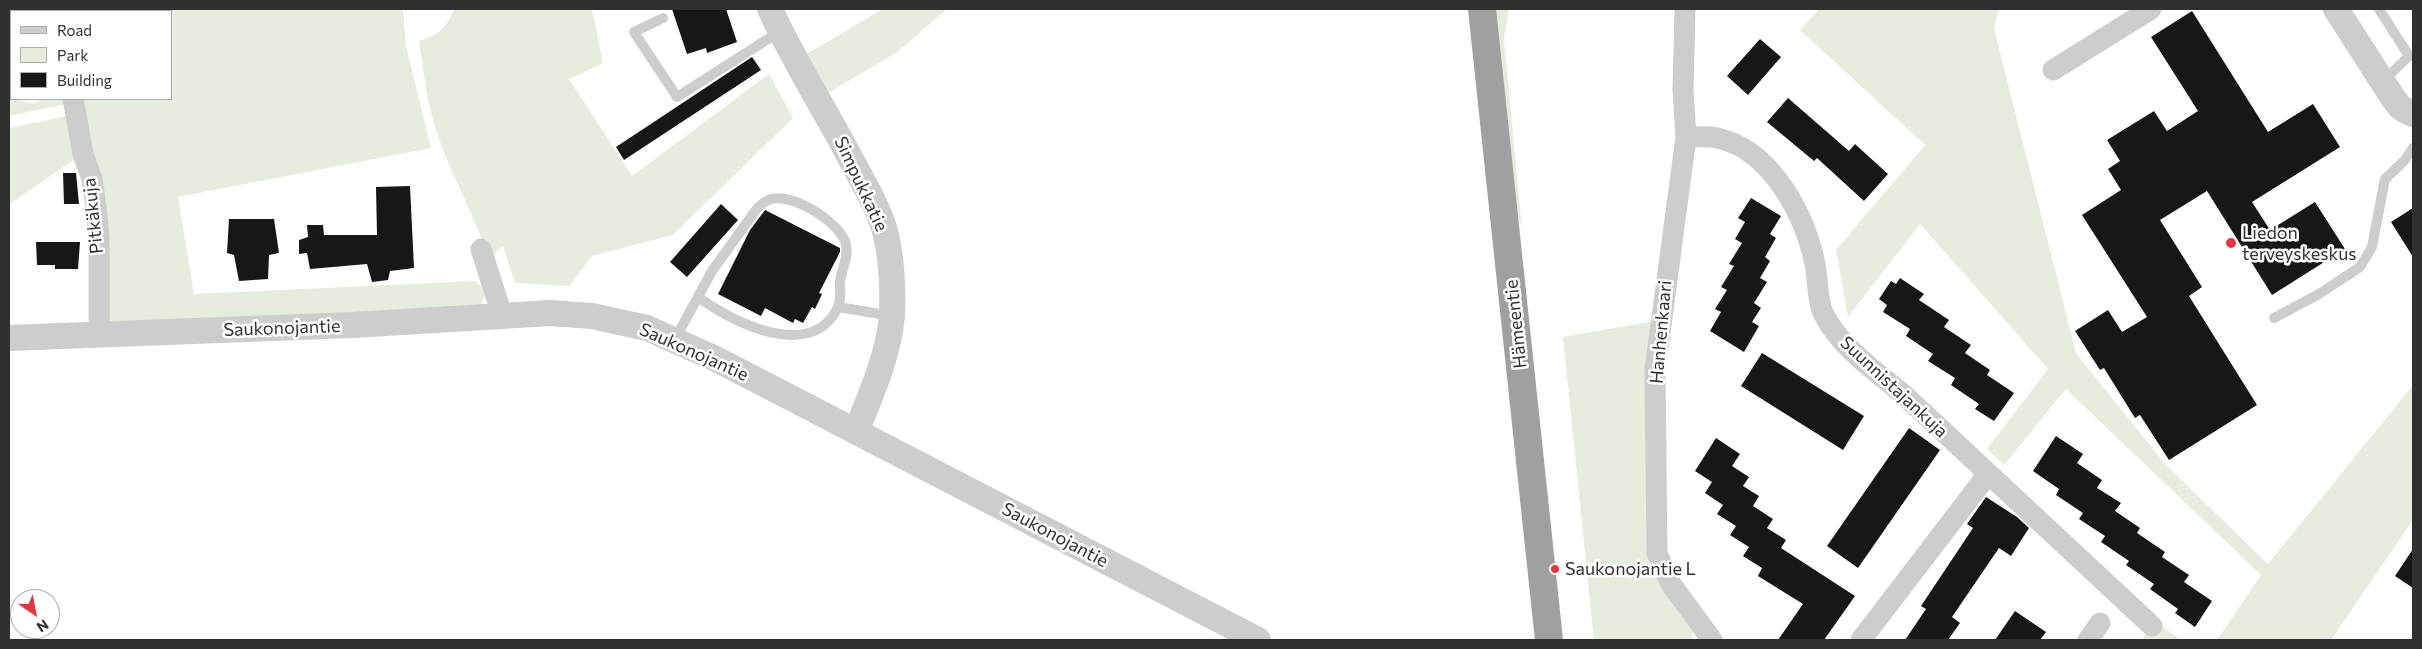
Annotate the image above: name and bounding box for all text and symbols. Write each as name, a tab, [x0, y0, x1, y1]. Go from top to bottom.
legend	[10, 10, 172, 100]
text: Road	[57, 21, 92, 39]
text: Park	[57, 46, 88, 64]
text: Building	[57, 71, 112, 89]
street label: Simpukkatie	[830, 133, 892, 235]
street label: Pitkäkuja	[78, 177, 108, 255]
place label: Liedon terveyskeskus	[2242, 222, 2357, 264]
marker: Liedon terveyskeskus	[2224, 236, 2238, 250]
street label: Hämeentie	[1501, 278, 1531, 370]
street label: Hanhenkaari	[1646, 279, 1676, 385]
street label: Saukonojantie	[223, 315, 341, 341]
street label: Saukonojantie	[636, 318, 752, 386]
street label: Suunnistajankuja	[1836, 332, 1952, 442]
street label: Saukonojantie	[998, 498, 1112, 572]
place label: Saukonojantie L	[1565, 558, 1696, 580]
marker: Saukonojantie L	[1549, 563, 1561, 575]
north arrow	[10, 589, 60, 639]
text: N	[34, 616, 52, 636]

